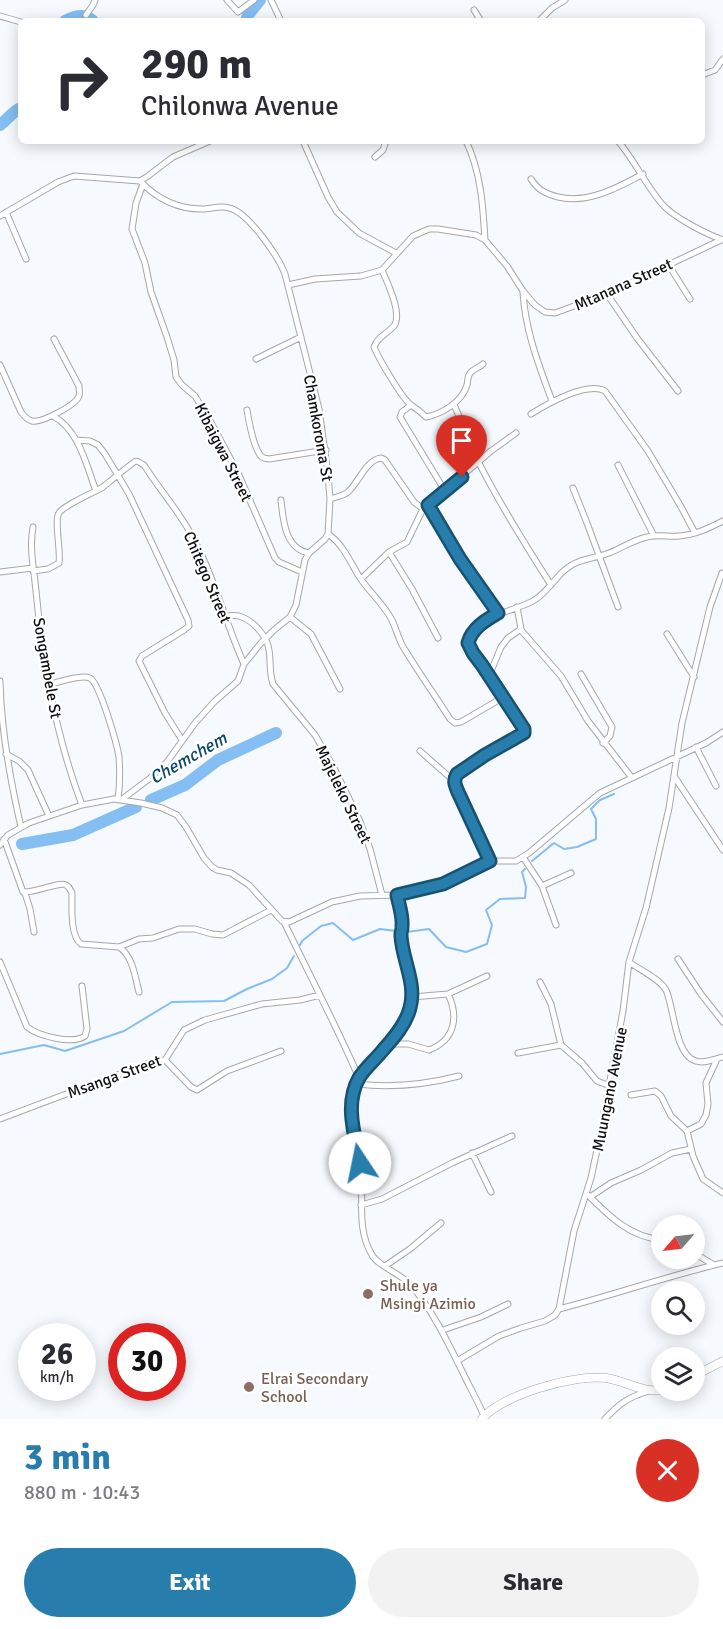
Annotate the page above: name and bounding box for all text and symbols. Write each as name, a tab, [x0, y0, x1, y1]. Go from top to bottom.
text: 290 m	[141, 39, 252, 90]
icon: right	[42, 42, 120, 120]
text: Chilonwa Avenue	[141, 90, 339, 123]
street label: Mtanana Street	[571, 254, 676, 316]
street label: Chamkoroma St	[299, 373, 337, 483]
street label: Kibaigwa Street	[190, 400, 257, 505]
pin	[436, 415, 487, 477]
icon: arrive	[445, 424, 478, 457]
street label: Chitego Street	[179, 528, 236, 627]
street label: Songambele St	[28, 616, 66, 721]
water label: Chemchem	[145, 727, 231, 789]
street label: Majeleko Street	[311, 742, 376, 847]
street label: Muungano Avenue	[588, 1025, 632, 1153]
street label: Msanga Street	[65, 1051, 164, 1103]
position arrow	[328, 1131, 392, 1195]
north arrow	[651, 1215, 705, 1269]
map controls	[651, 1215, 705, 1401]
place label: Shule ya Msingi Azimio	[380, 1276, 476, 1314]
button: search	[651, 1281, 705, 1335]
marker: Shule ya Msingi Azimio	[361, 1287, 375, 1301]
speed limit sign: 30	[108, 1323, 186, 1401]
text: 26	[41, 1336, 73, 1373]
button: layers	[651, 1347, 705, 1401]
text: km/h	[40, 1368, 74, 1386]
place label: Elrai Secondary School	[261, 1369, 369, 1407]
marker: Elrai Secondary School	[242, 1380, 256, 1394]
text: 3 min	[24, 1435, 111, 1480]
button: close	[636, 1439, 699, 1502]
text: 880 m · 10:43	[24, 1480, 140, 1505]
button: Exit	[24, 1548, 356, 1617]
button: Share	[368, 1548, 699, 1617]

